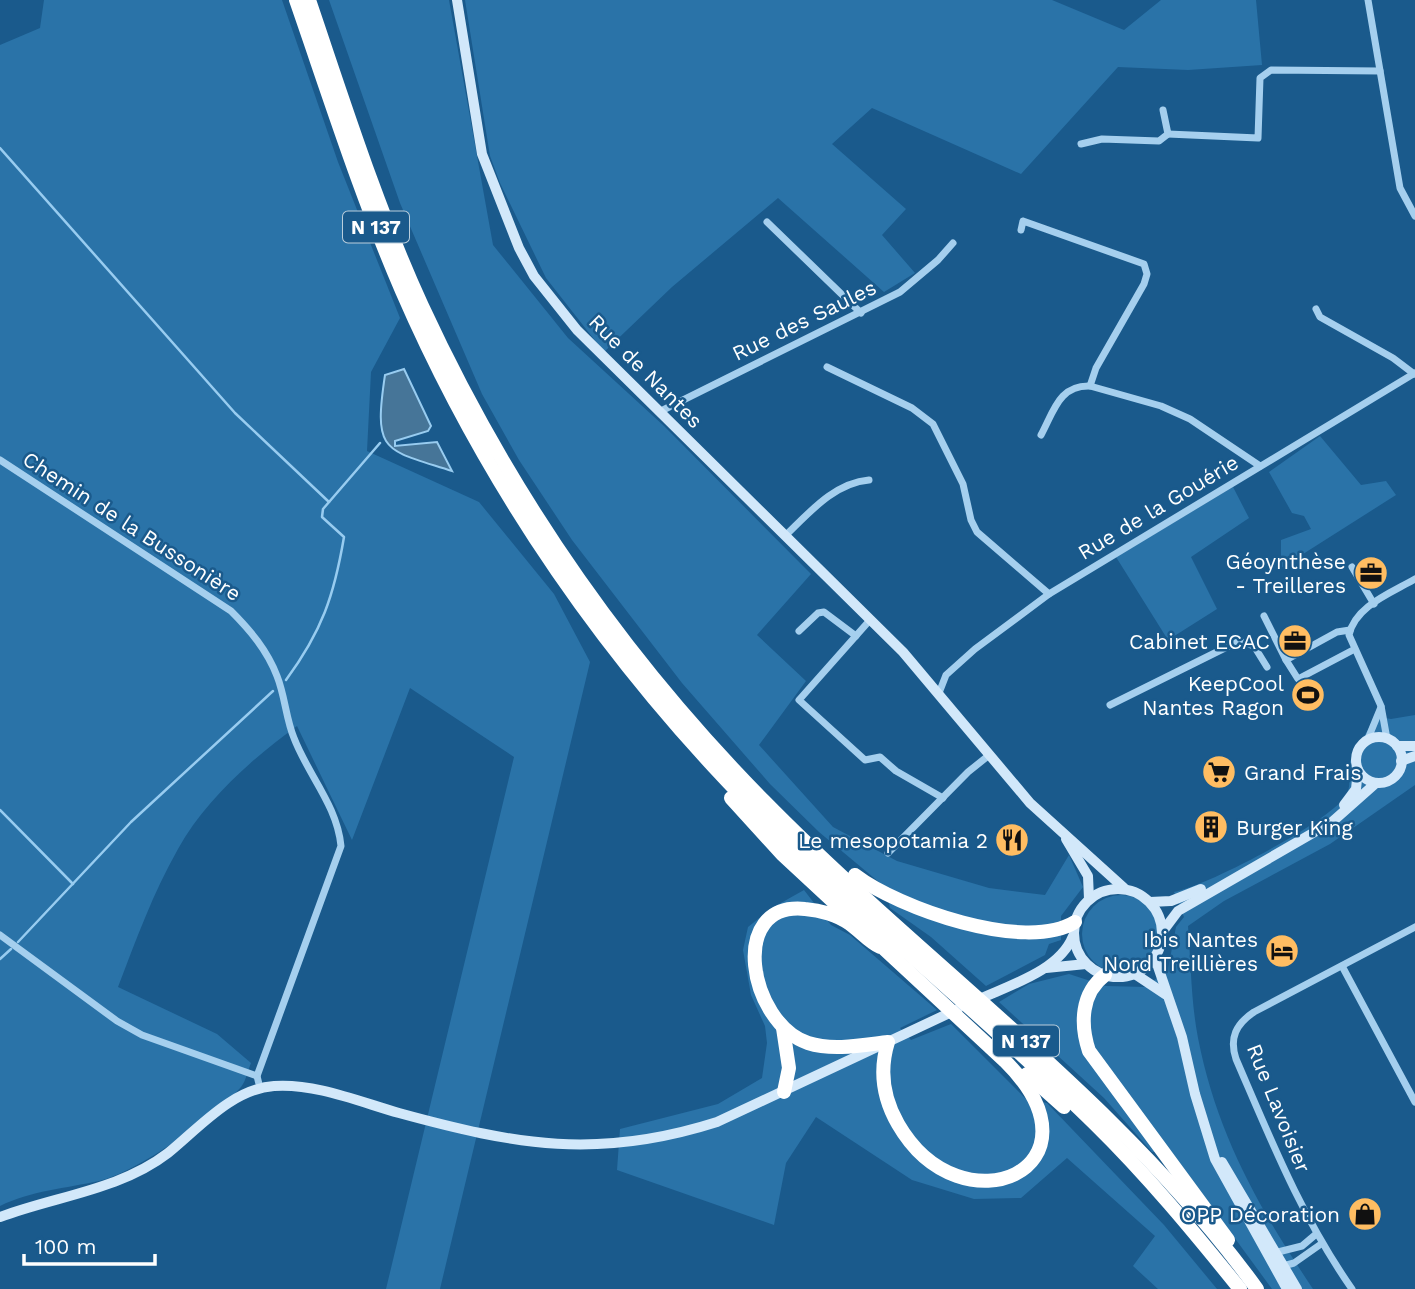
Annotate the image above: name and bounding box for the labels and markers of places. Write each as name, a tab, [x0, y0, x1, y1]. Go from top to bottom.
place label: Géoynthèse - Treilleres	[1226, 549, 1346, 598]
office icon: Géoynthèse - Treilleres	[1352, 554, 1390, 592]
office icon: Cabinet ECAC	[1276, 622, 1314, 660]
place label: Cabinet ECAC	[1129, 629, 1270, 654]
place label: KeepCool Nantes Ragon	[1142, 671, 1285, 720]
sports icon: KeepCool Nantes Ragon	[1289, 676, 1327, 714]
supermarket icon: Grand Frais	[1200, 753, 1238, 791]
place label: Grand Frais	[1244, 760, 1361, 785]
building icon: Burger King	[1192, 808, 1230, 846]
place label: Burger King	[1236, 815, 1354, 840]
restaurant icon: Le mesopotamia 2	[993, 821, 1031, 859]
place label: Le mesopotamia 2	[798, 828, 988, 853]
place label: Ibis Nantes Nord Treillières	[1103, 927, 1258, 976]
hotel icon: Ibis Nantes Nord Treillières	[1263, 932, 1301, 970]
shop icon: OPP Décoration	[1346, 1195, 1384, 1233]
place label: OPP Décoration	[1181, 1202, 1340, 1227]

